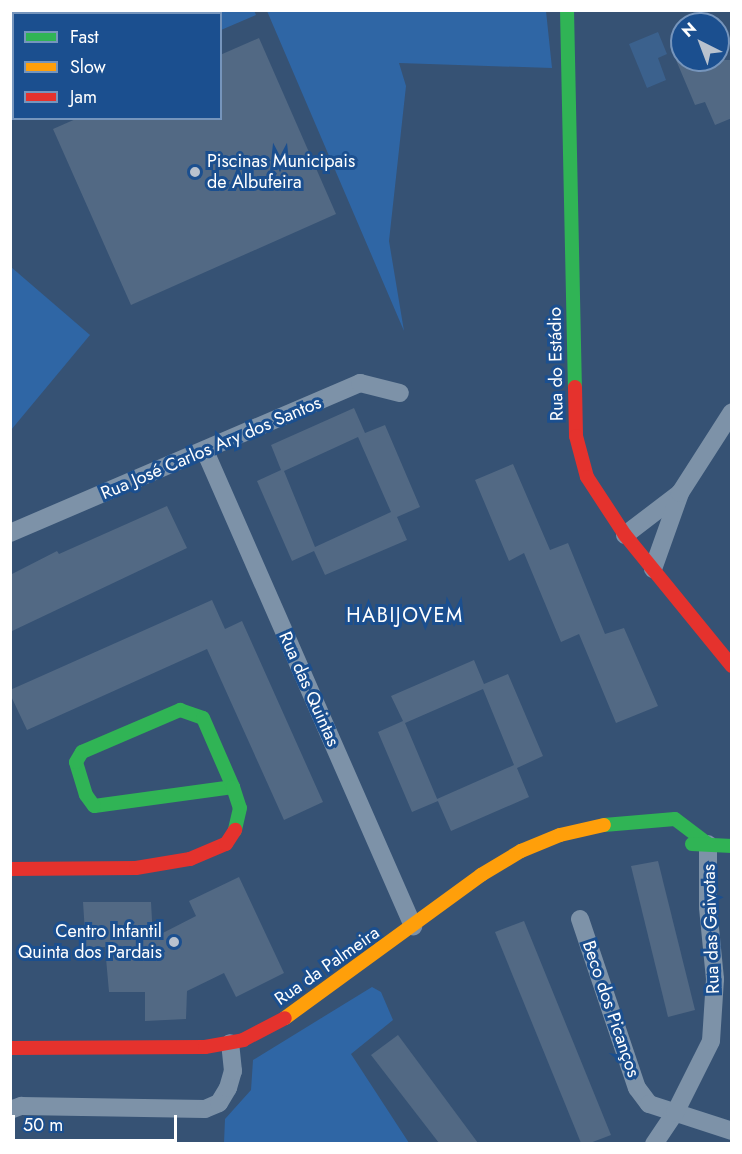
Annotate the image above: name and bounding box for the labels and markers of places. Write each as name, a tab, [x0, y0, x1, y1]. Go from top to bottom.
place label: Piscinas Municipais de Albufeira	[207, 151, 355, 194]
marker: Piscinas Municipais de Albufeira	[188, 165, 202, 179]
place label: Centro Infantil Quinta dos Pardais	[18, 921, 162, 964]
marker: Centro Infantil Quinta dos Pardais	[167, 935, 181, 949]

